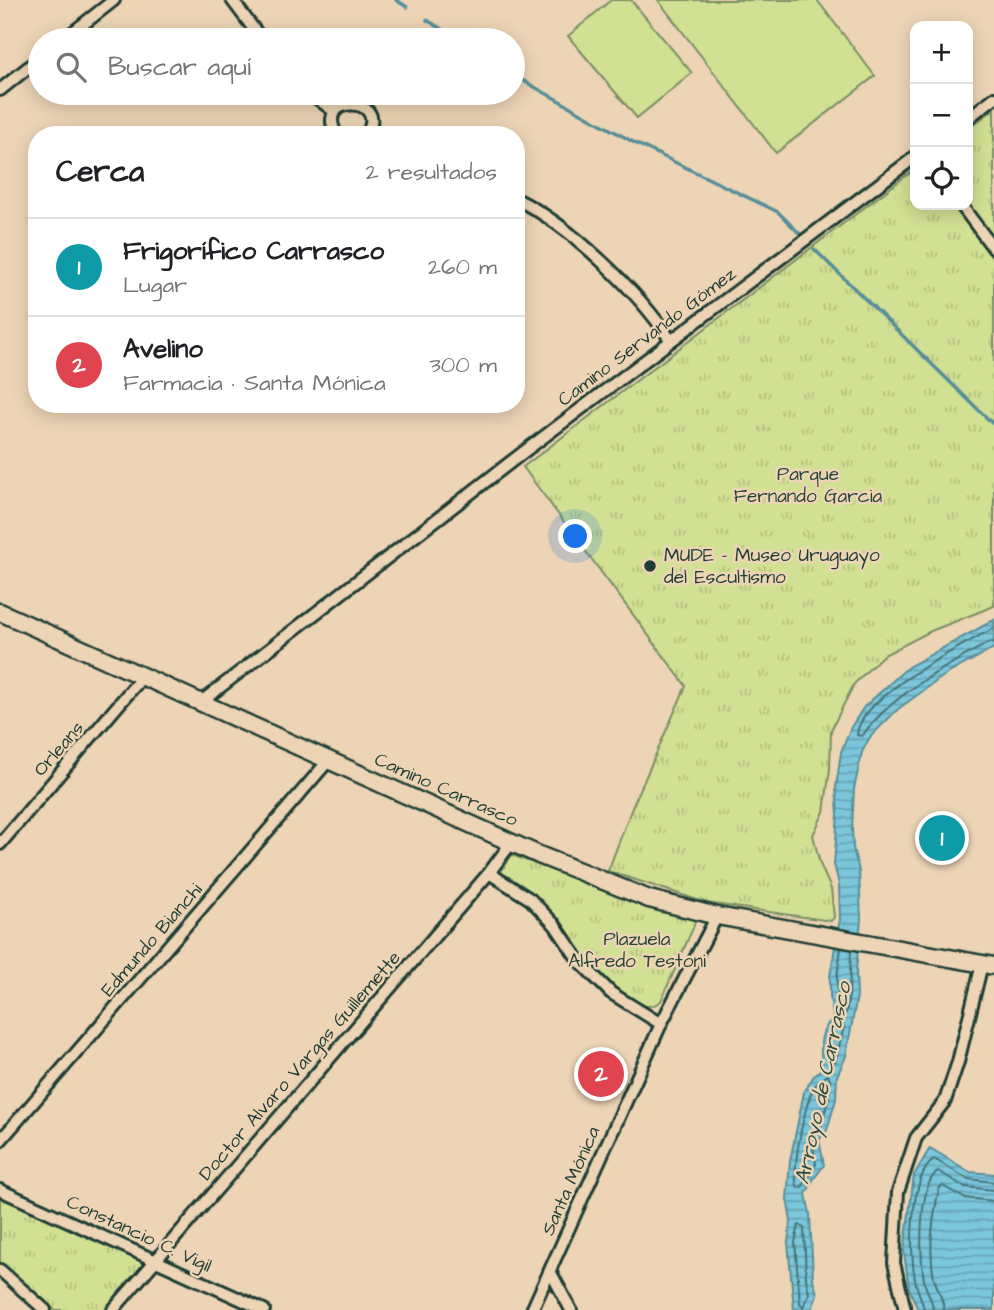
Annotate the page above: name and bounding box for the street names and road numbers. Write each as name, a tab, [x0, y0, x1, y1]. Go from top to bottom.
street label: Camino Servando Gómez	[552, 261, 742, 413]
street label: Orleans	[27, 716, 91, 782]
street label: Camino Carrasco	[370, 746, 522, 834]
street label: Edmundo Bianchi	[95, 877, 209, 1003]
street label: Doctor Alvaro Vargas Guillemette	[193, 945, 408, 1187]
street label: Santa Mónica	[535, 1122, 607, 1240]
street label: Constancio C. Vigil	[62, 1189, 216, 1280]

